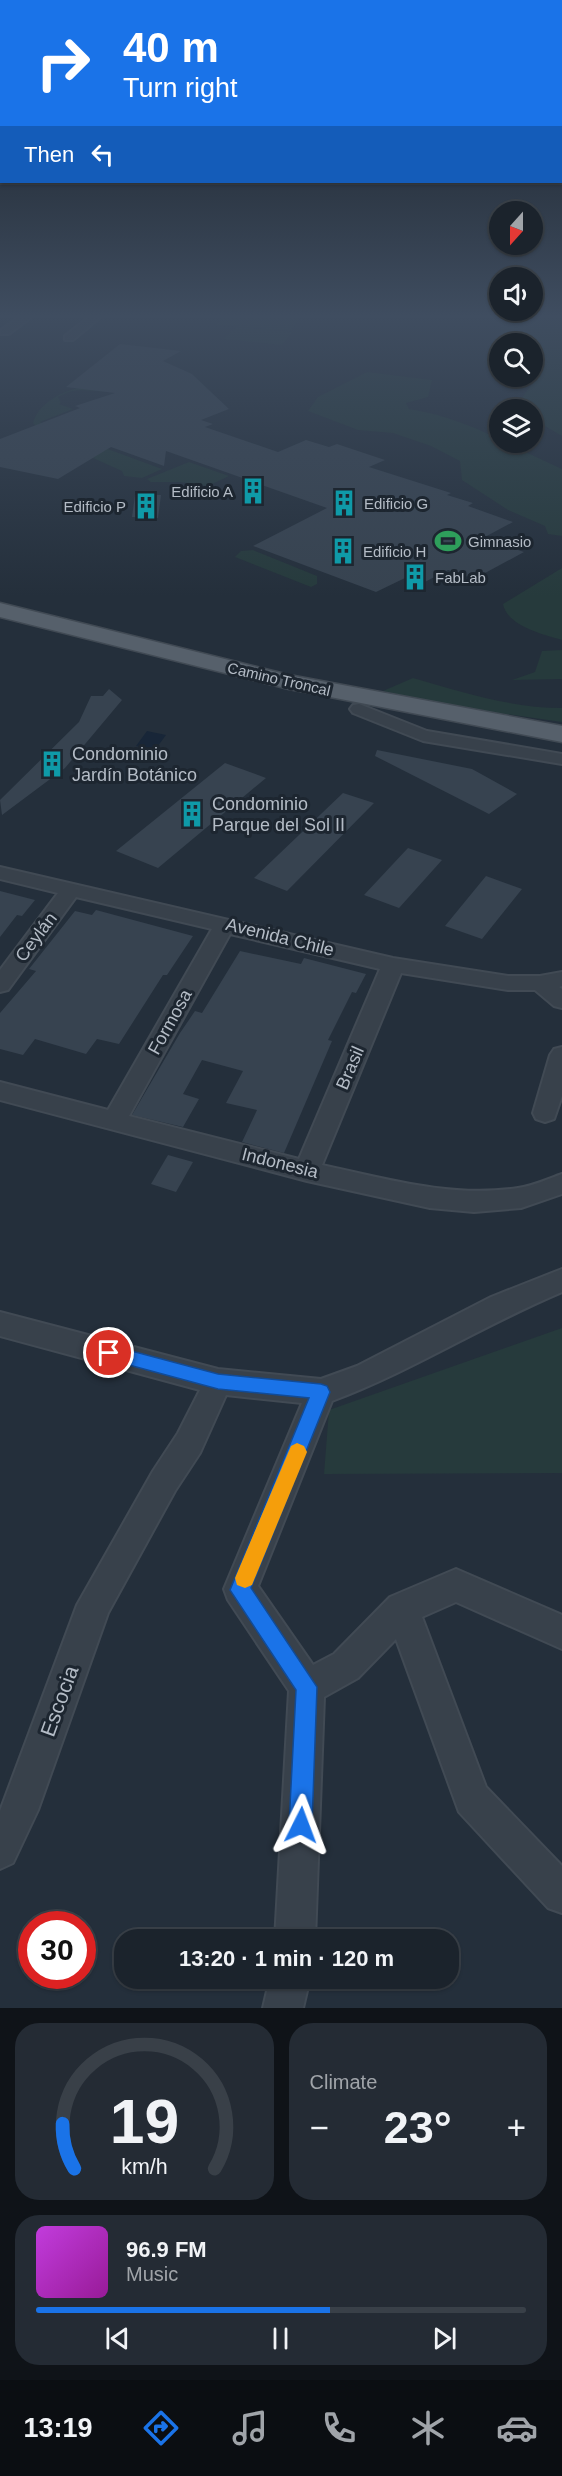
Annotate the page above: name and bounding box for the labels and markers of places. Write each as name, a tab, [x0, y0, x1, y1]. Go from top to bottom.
building icon: Edificio A	[238, 476, 268, 506]
place label: Edificio A	[171, 483, 233, 500]
building icon: Edificio G	[329, 488, 359, 518]
building icon: Edificio P	[131, 491, 161, 521]
place label: Edificio G	[364, 495, 428, 512]
place label: Edificio P	[63, 498, 126, 515]
sports icon: Gimnasio	[433, 526, 463, 556]
place label: Gimnasio	[468, 533, 531, 550]
building icon: Edificio H	[328, 536, 358, 566]
place label: Edificio H	[363, 543, 426, 560]
building icon: FabLab	[400, 562, 430, 592]
place label: FabLab	[435, 569, 486, 586]
place label: Condominio Jardín Botánico	[72, 744, 197, 785]
building icon: Condominio Jardín Botánico	[37, 749, 67, 779]
place label: Condominio Parque del Sol II	[212, 794, 345, 835]
building icon: Condominio Parque del Sol II	[177, 799, 207, 829]
pin	[83, 1327, 134, 1378]

